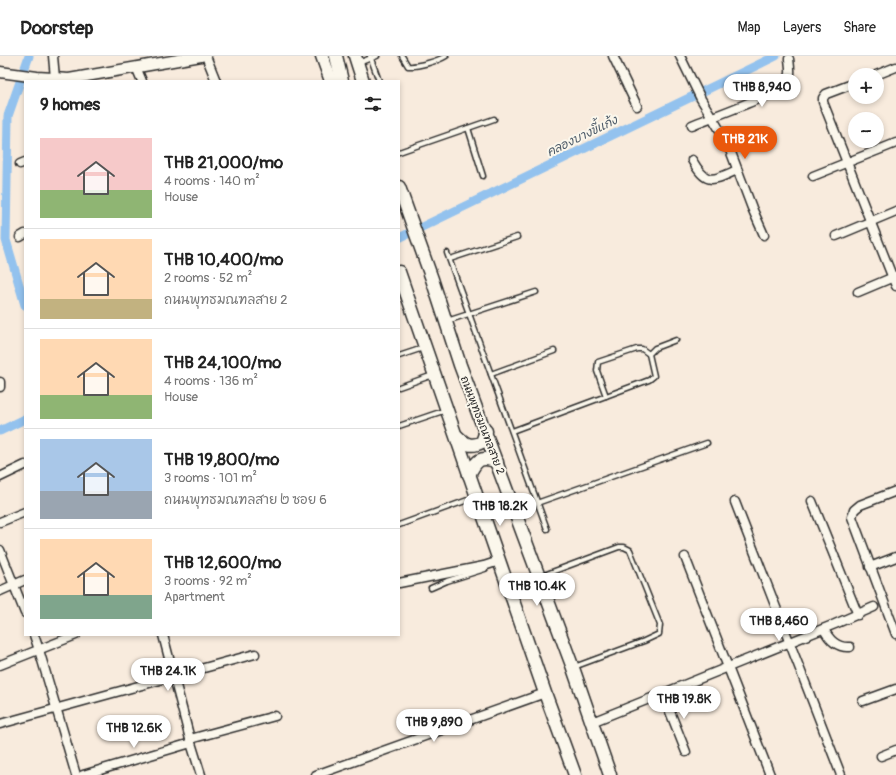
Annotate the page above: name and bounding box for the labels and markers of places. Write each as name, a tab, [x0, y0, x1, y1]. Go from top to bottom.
pin: THB 8,940	[716, 74, 808, 108]
pin: THB 21K	[708, 126, 782, 160]
pin: THB 18.2K	[454, 493, 546, 527]
pin: THB 10.4K	[491, 573, 583, 607]
pin: THB 8,460	[733, 608, 825, 642]
pin: THB 24.1K	[122, 658, 214, 692]
pin: THB 19.8K	[638, 686, 730, 720]
pin: THB 9,890	[388, 709, 480, 743]
pin: THB 12.6K	[88, 715, 180, 749]

